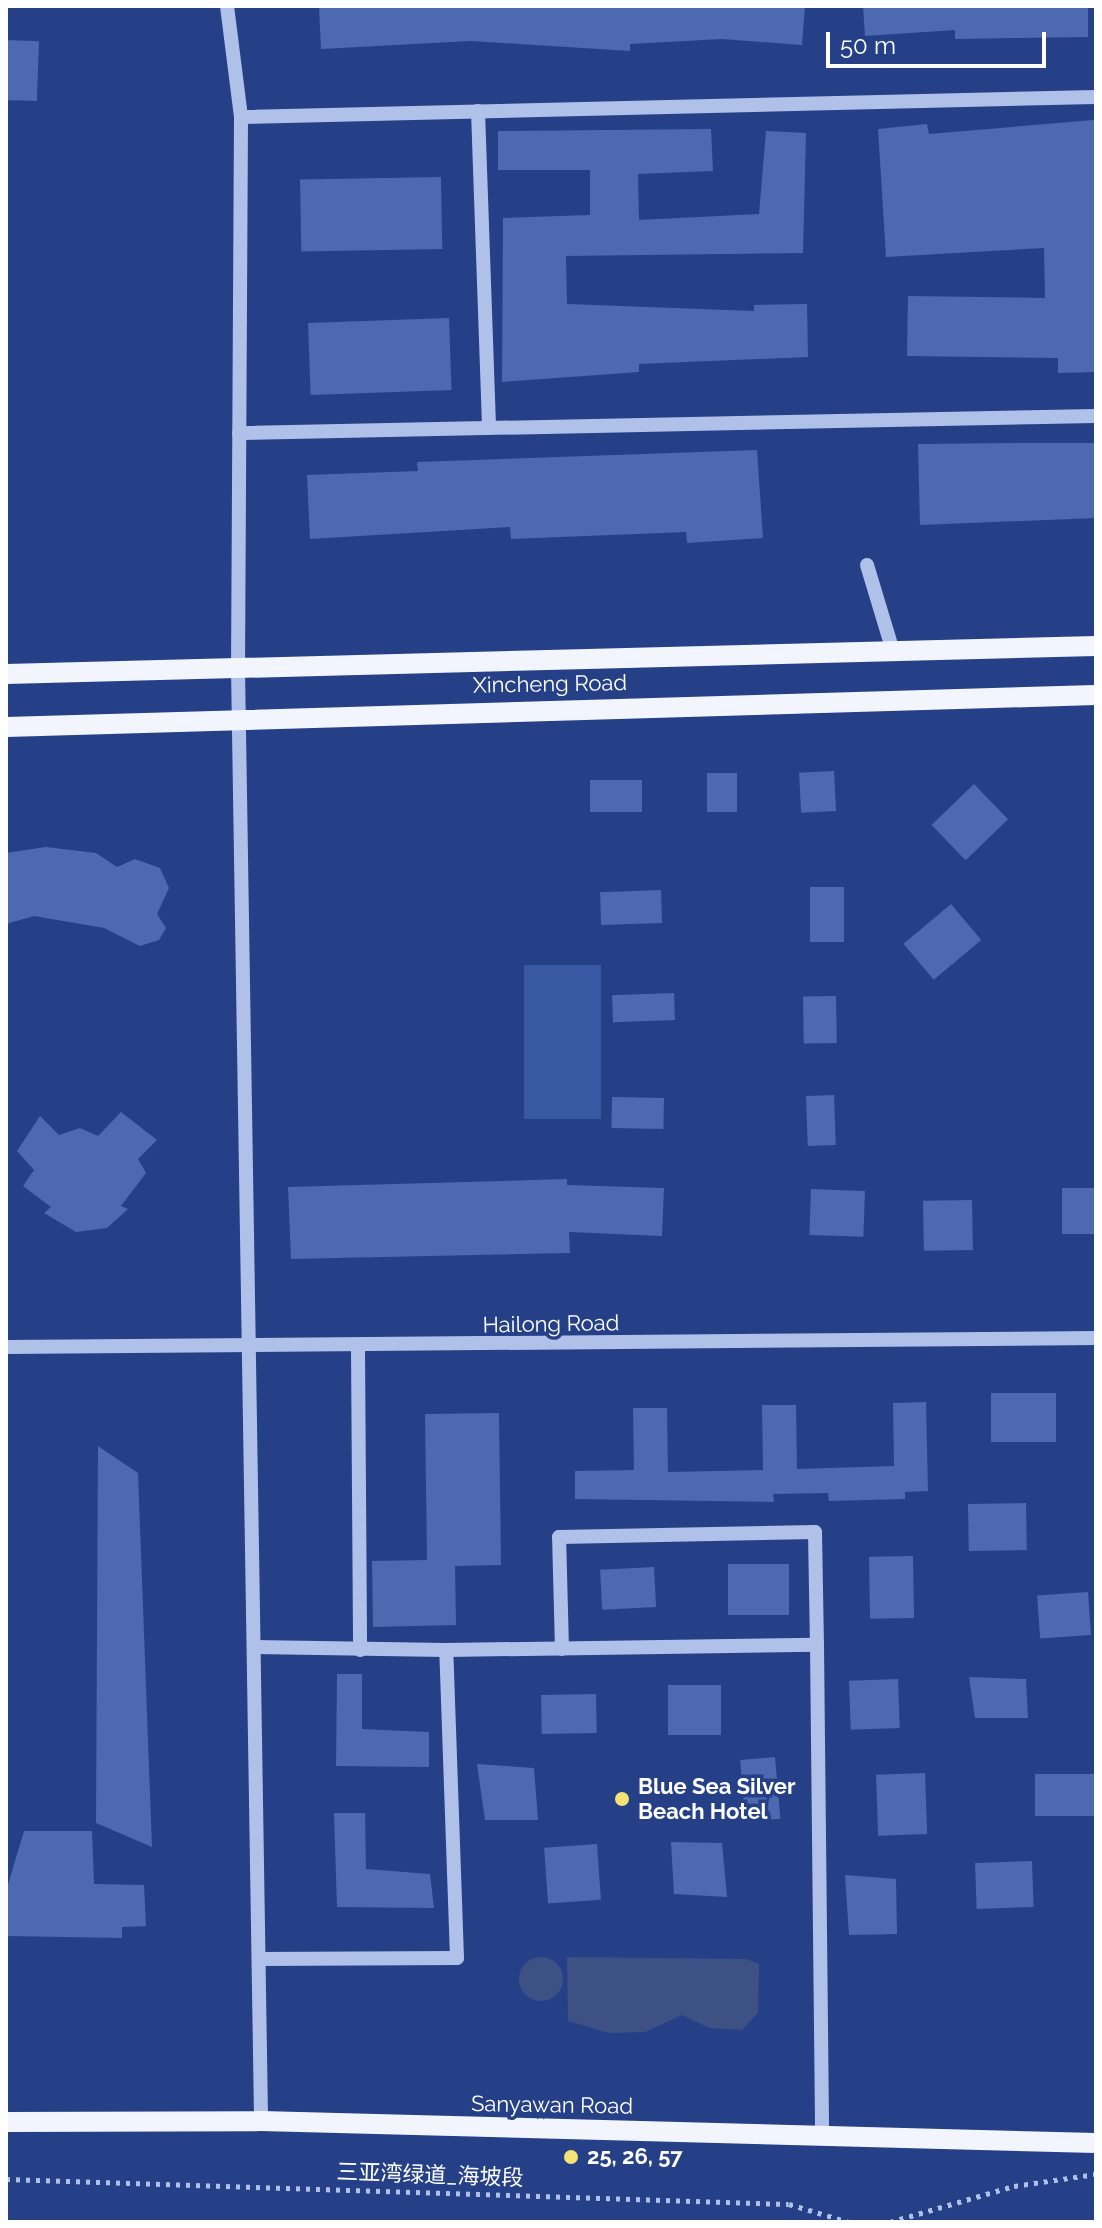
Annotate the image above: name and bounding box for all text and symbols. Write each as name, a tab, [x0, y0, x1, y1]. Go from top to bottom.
scale bar	[830, 16, 1050, 66]
text: 50 m	[840, 31, 896, 60]
street label: Xincheng Road	[473, 669, 627, 699]
street label: Hailong Road	[482, 1310, 620, 1338]
place label: Blue Sea Silver Beach Hotel	[638, 1773, 795, 1824]
marker: Blue Sea Silver Beach Hotel	[613, 1790, 631, 1808]
street label: Sanyawan Road	[471, 2090, 633, 2120]
place label: 25, 26, 57	[587, 2144, 683, 2170]
marker: 25, 26, 57	[562, 2148, 580, 2166]
street label: 三亚湾绿道_海坡段	[336, 2159, 524, 2191]

